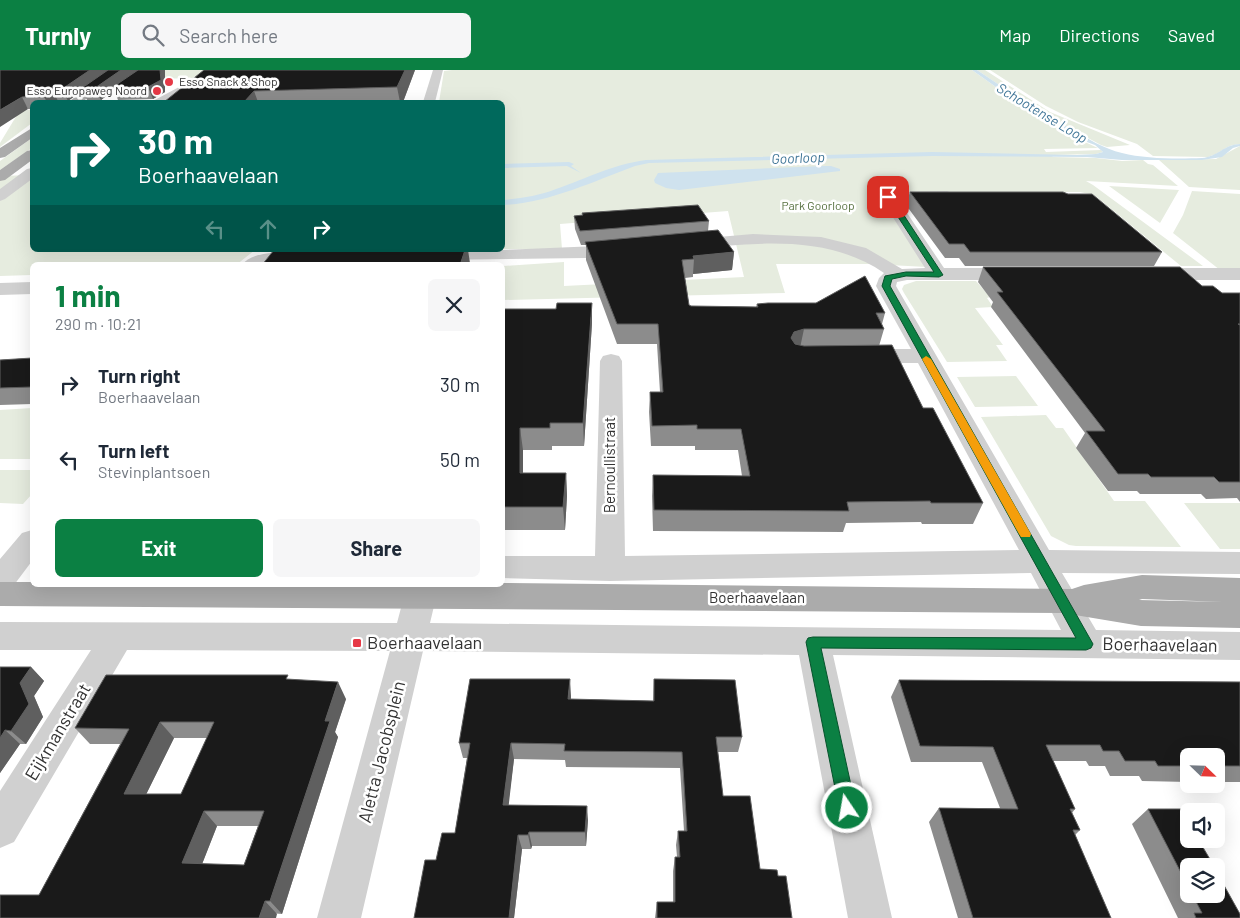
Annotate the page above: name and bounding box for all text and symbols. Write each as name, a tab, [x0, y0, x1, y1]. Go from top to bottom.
search box	[121, 13, 471, 58]
text: Turnly	[25, 21, 91, 50]
icon: search	[139, 21, 167, 49]
text: Search here	[179, 24, 278, 47]
text: Map	[999, 24, 1031, 46]
text: Directions	[1059, 24, 1140, 46]
text: Saved	[1168, 24, 1215, 46]
place label: Esso Snack & Shop	[179, 74, 278, 88]
marker: Esso Snack & Shop	[163, 76, 175, 88]
water label: Schootense Loop	[994, 79, 1091, 146]
place label: Esso Europaweg Noord	[26, 83, 147, 97]
marker: Esso Europaweg Noord	[151, 85, 163, 97]
text: 30 m	[138, 119, 213, 161]
icon: right	[55, 120, 120, 185]
water label: Goorloop	[771, 148, 825, 167]
text: Boerhaavelaan	[138, 161, 279, 187]
pin	[867, 176, 909, 218]
icon: arrive	[874, 183, 902, 211]
park label: Park Goorloop	[781, 198, 855, 212]
icon: left	[201, 215, 229, 243]
icon: ahead	[254, 215, 282, 243]
icon: right	[307, 215, 335, 243]
text: 1 min	[55, 277, 121, 313]
button: close	[428, 279, 480, 331]
text: 290 m · 10:21	[55, 314, 141, 333]
text: Turn right	[98, 364, 180, 387]
icon: right	[55, 371, 83, 399]
text: 30 m	[440, 373, 480, 396]
text: Boerhaavelaan	[98, 387, 201, 406]
street label: Bernoullistraat	[600, 417, 618, 513]
text: Turn left	[98, 439, 169, 462]
icon: left	[55, 446, 83, 474]
text: 50 m	[440, 448, 480, 471]
text: Stevinplantsoen	[98, 462, 210, 481]
button: Exit	[55, 519, 263, 577]
button: Share	[273, 519, 480, 577]
street label: Boerhaavelaan	[709, 588, 805, 606]
place label: Boerhaavelaan	[367, 631, 482, 653]
street label: Boerhaavelaan	[1102, 632, 1218, 656]
marker: Boerhaavelaan	[351, 637, 363, 649]
street label: Aletta Jacobsplein	[353, 678, 409, 825]
street label: Eijkmanstraat	[20, 679, 95, 784]
north arrow	[1180, 748, 1225, 792]
map controls	[1180, 748, 1225, 903]
position arrow	[820, 781, 872, 833]
button: sound	[1180, 803, 1225, 848]
button: layers	[1180, 858, 1225, 903]

